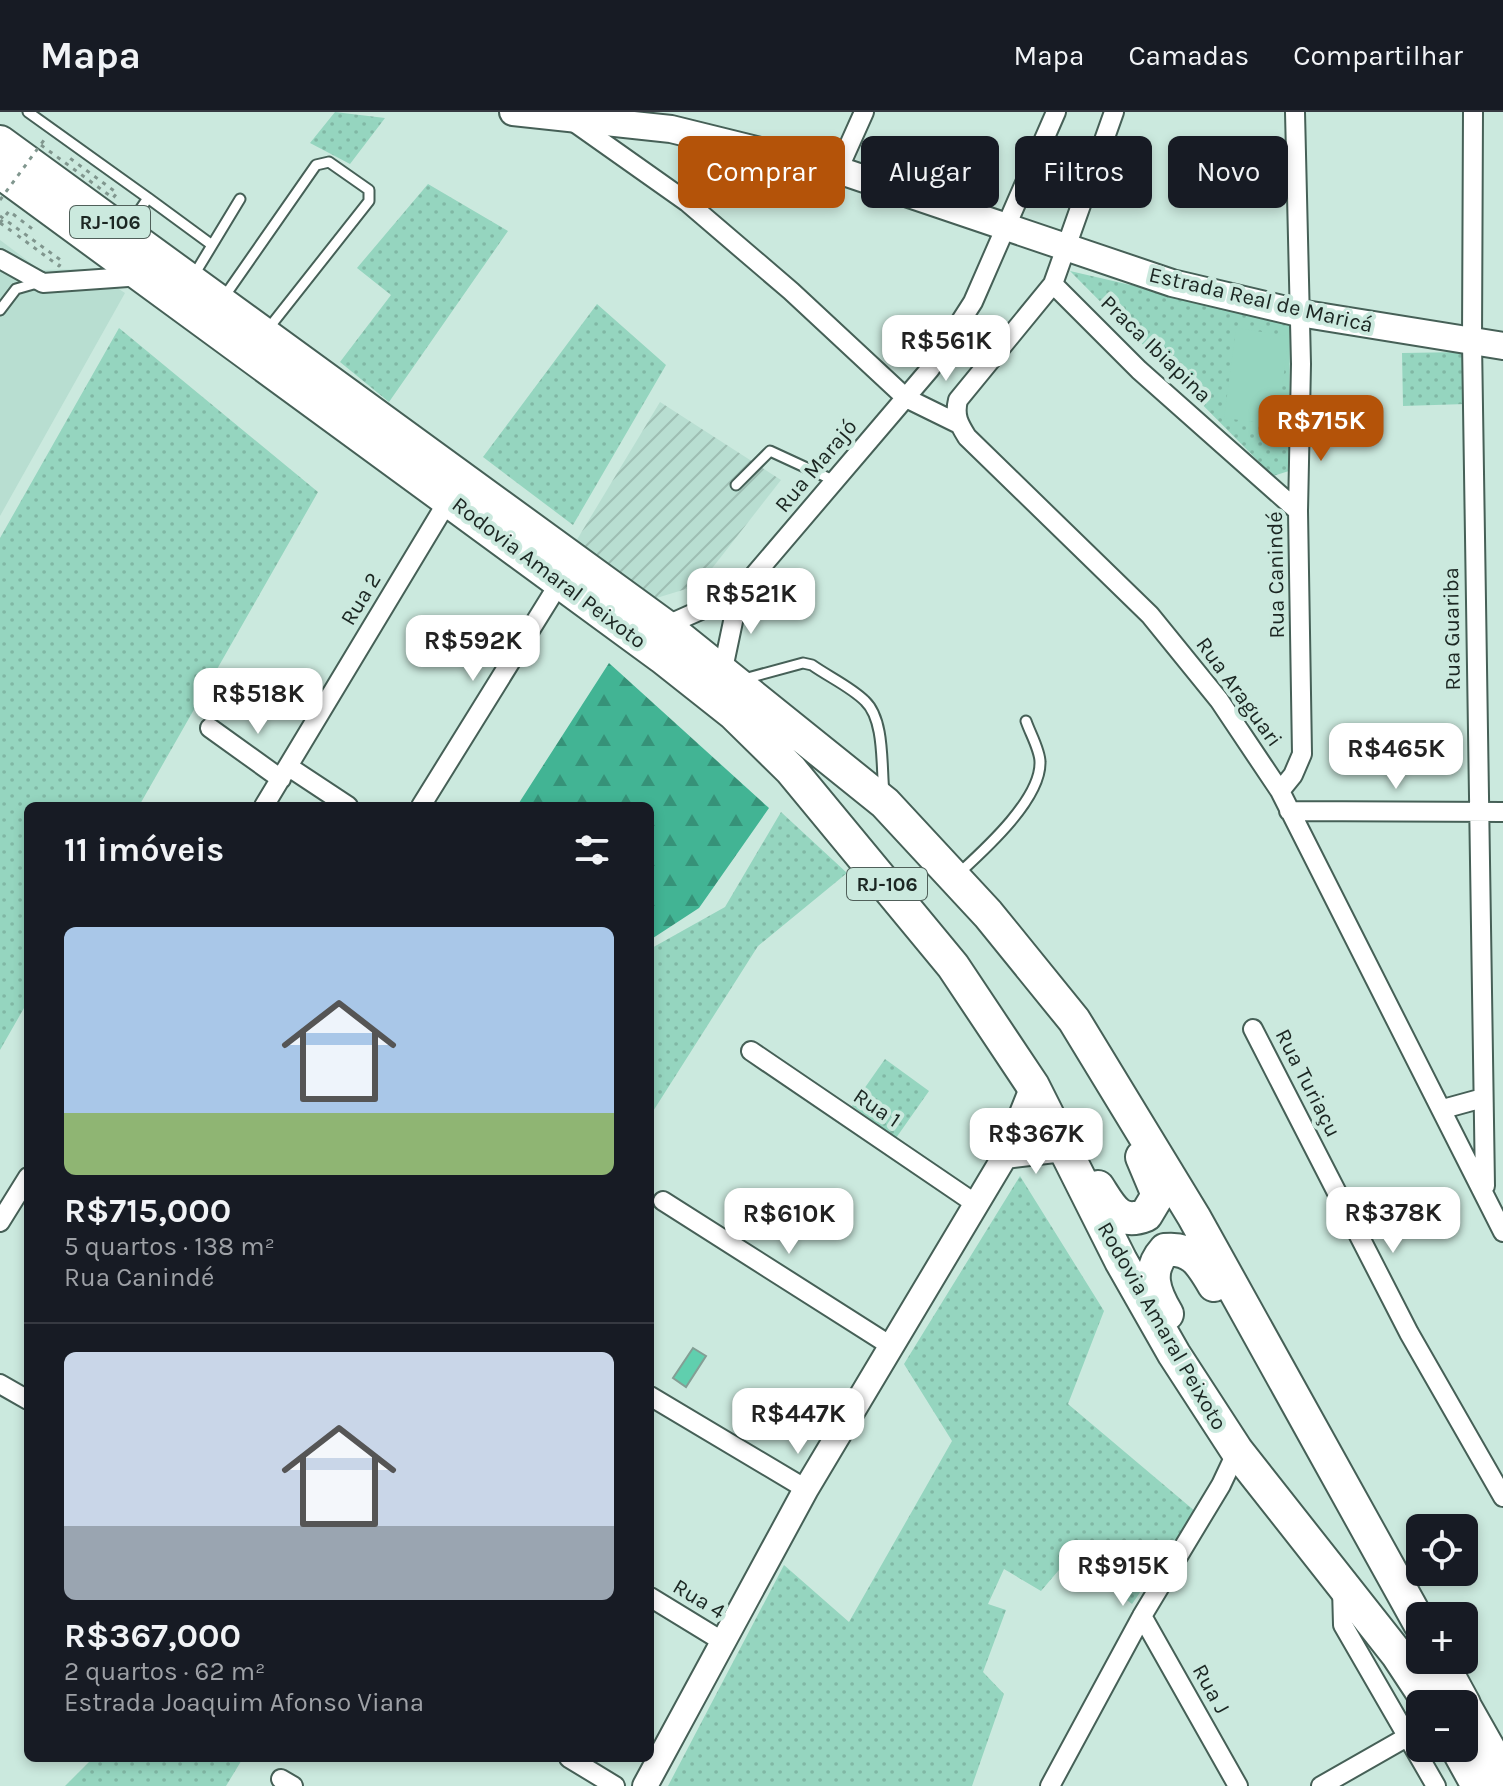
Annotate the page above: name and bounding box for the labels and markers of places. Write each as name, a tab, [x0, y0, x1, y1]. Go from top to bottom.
pin: R$561K	[881, 315, 1011, 383]
pin: R$715K	[1256, 395, 1386, 463]
pin: R$521K	[686, 568, 816, 636]
pin: R$592K	[408, 615, 538, 683]
pin: R$518K	[193, 668, 323, 736]
pin: R$465K	[1331, 723, 1461, 791]
pin: R$367K	[971, 1108, 1101, 1176]
pin: R$378K	[1328, 1187, 1458, 1255]
pin: R$610K	[724, 1188, 854, 1256]
pin: R$447K	[733, 1388, 863, 1456]
pin: R$915K	[1058, 1540, 1188, 1608]

